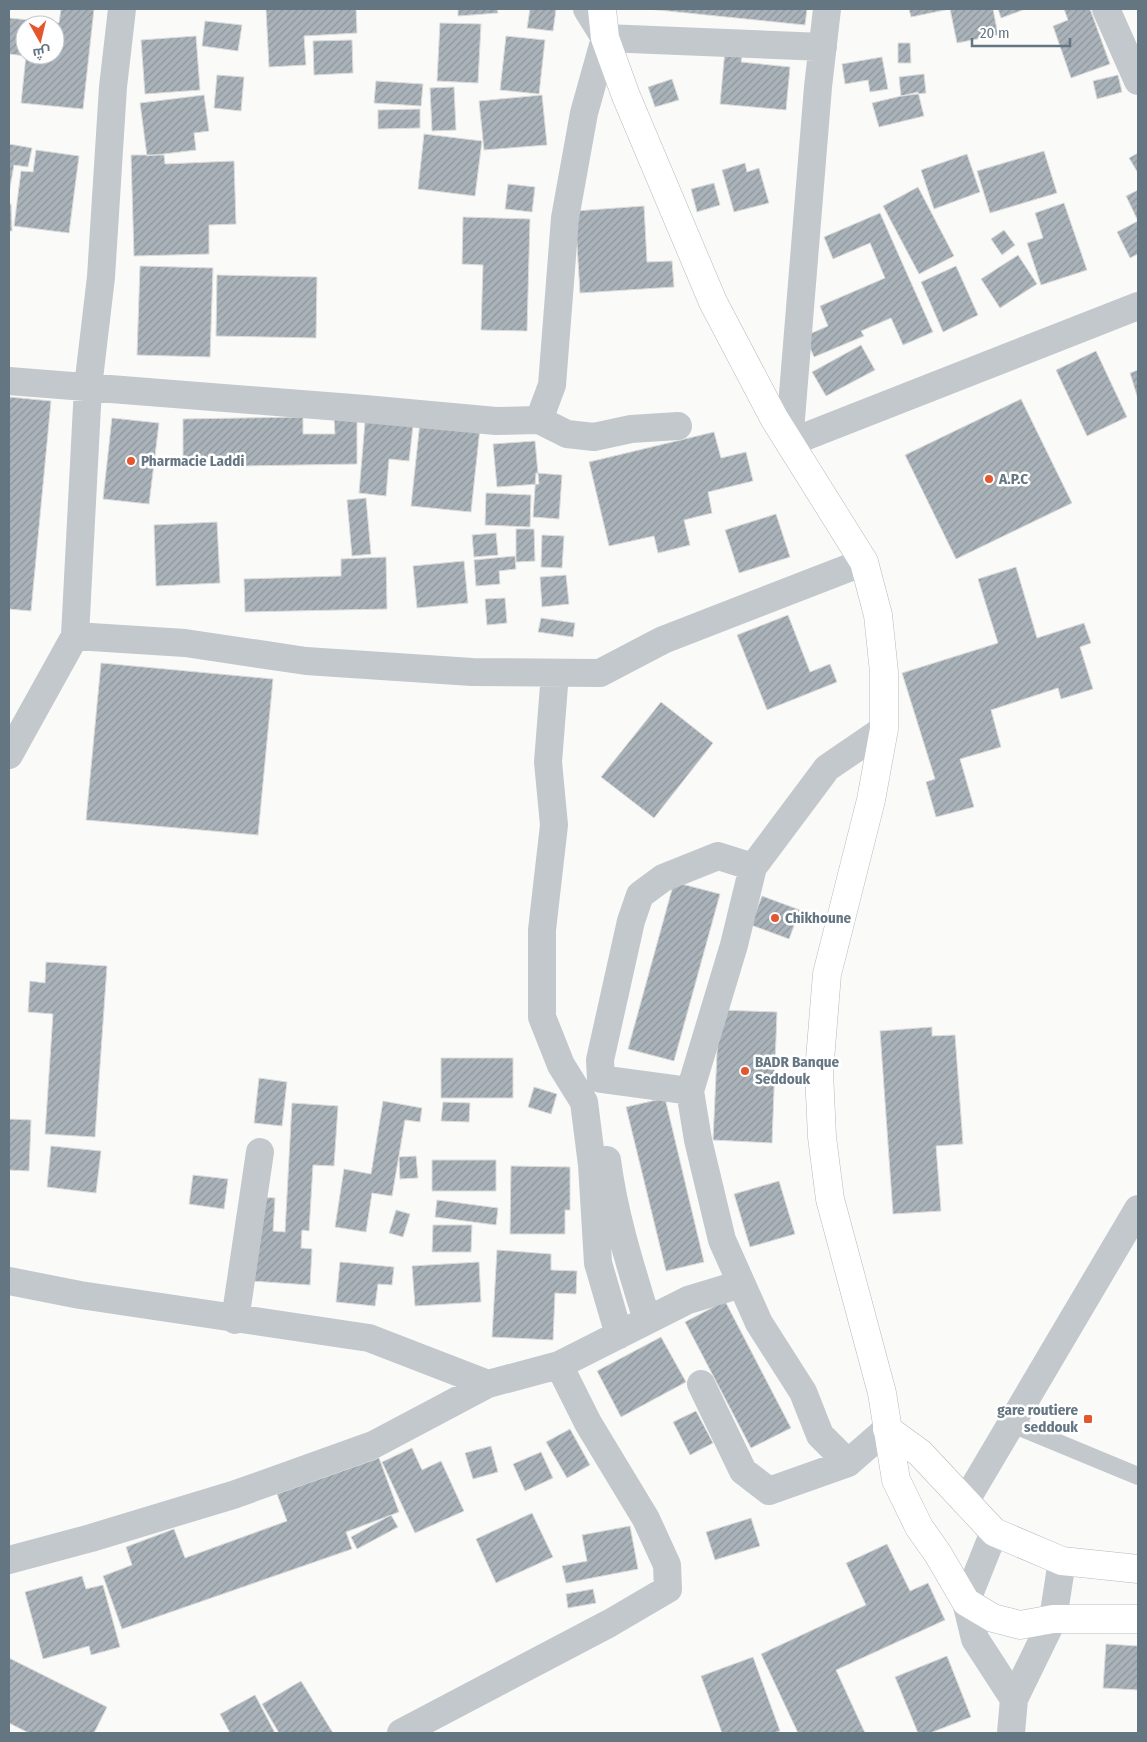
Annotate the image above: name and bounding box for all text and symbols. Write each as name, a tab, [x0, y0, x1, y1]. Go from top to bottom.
north arrow	[15, 15, 65, 65]
scale bar	[972, 15, 1070, 47]
text: 20 m	[980, 24, 1010, 42]
text: ش	[32, 43, 52, 62]
place label: Pharmacie Laddi	[141, 452, 244, 470]
marker: Pharmacie Laddi	[125, 455, 137, 467]
place label: A.P.C	[998, 470, 1028, 488]
marker: A.P.C	[983, 473, 995, 485]
place label: Chikhoune	[785, 909, 852, 927]
marker: Chikhoune	[769, 912, 781, 924]
place label: BADR Banque Seddouk	[755, 1053, 840, 1088]
marker: BADR Banque Seddouk	[739, 1065, 751, 1077]
place label: gare routiere seddouk	[997, 1401, 1078, 1436]
marker: gare routiere seddouk	[1082, 1413, 1094, 1425]

